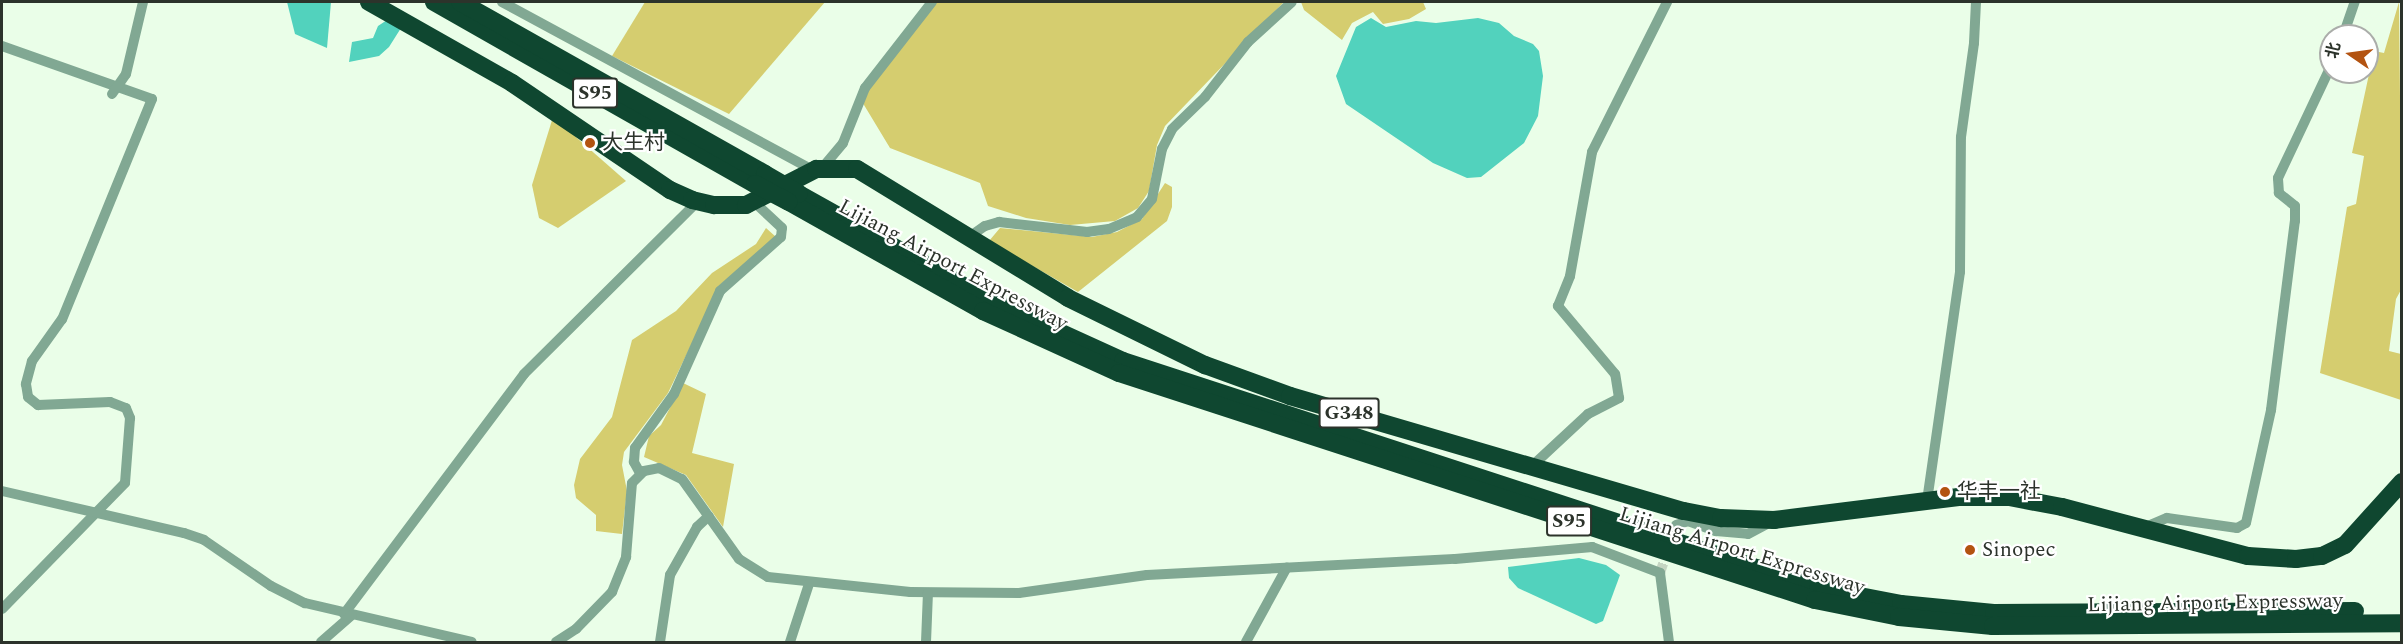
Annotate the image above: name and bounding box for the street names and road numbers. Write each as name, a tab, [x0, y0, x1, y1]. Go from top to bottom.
road number: S95	[571, 76, 619, 110]
street label: Lijiang Airport Expressway	[834, 194, 1072, 336]
road number: G348	[1318, 396, 1380, 430]
street label: Lijiang Airport Expressway	[1616, 502, 1868, 600]
road number: S95	[1545, 504, 1593, 538]
street label: Lijiang Airport Expressway	[2087, 588, 2343, 618]

